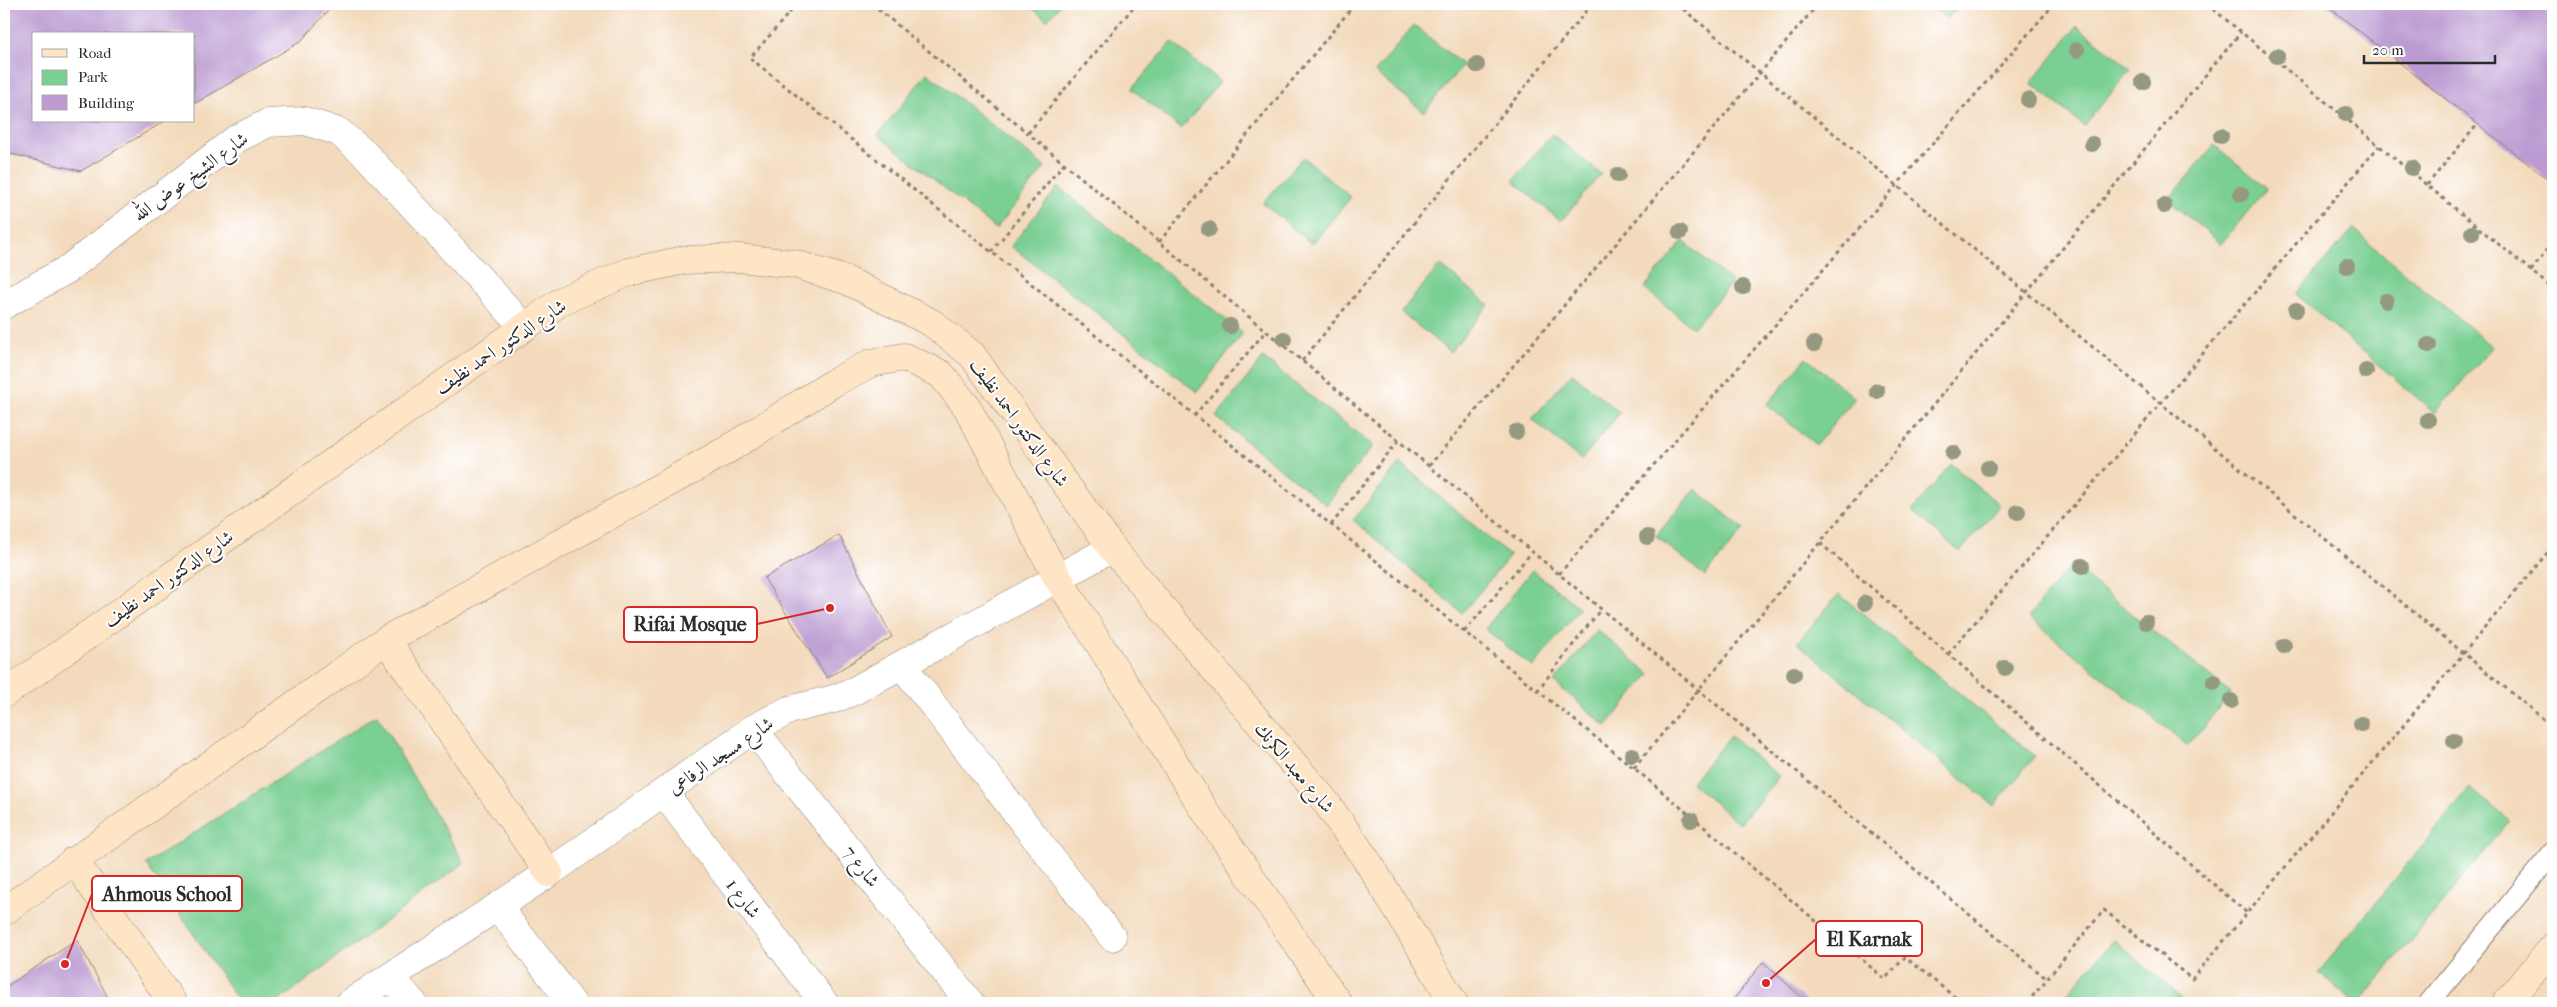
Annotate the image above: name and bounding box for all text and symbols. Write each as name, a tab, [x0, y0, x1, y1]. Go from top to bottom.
legend	[32, 32, 195, 122]
scale bar	[2364, 32, 2496, 64]
text: 20 m	[2372, 41, 2404, 59]
text: Road	[78, 44, 112, 62]
text: Park	[78, 68, 108, 86]
text: Building	[78, 94, 135, 112]
street label: شارع الشيخ عوض الله	[126, 124, 256, 231]
street label: شارع الدكتور احمد نظيف	[431, 295, 573, 402]
street label: شارع الدكتور احمد نظيف	[962, 354, 1073, 494]
street label: شارع الدكتور احمد نظيف	[99, 526, 240, 635]
callout: Rifai Mosque	[624, 607, 757, 642]
text: Rifai Mosque	[633, 613, 747, 636]
street label: شارع مسجد الرفاعى	[664, 712, 780, 803]
street label: شارع معبد الكرنك	[1247, 718, 1339, 820]
street label: شارع 7	[835, 842, 884, 894]
street label: شارع 1	[718, 874, 765, 925]
callout: Ahmous School	[92, 876, 242, 911]
text: Ahmous School	[100, 883, 232, 906]
callout: El Karnak	[1816, 921, 1922, 956]
text: El Karnak	[1826, 928, 1913, 951]

